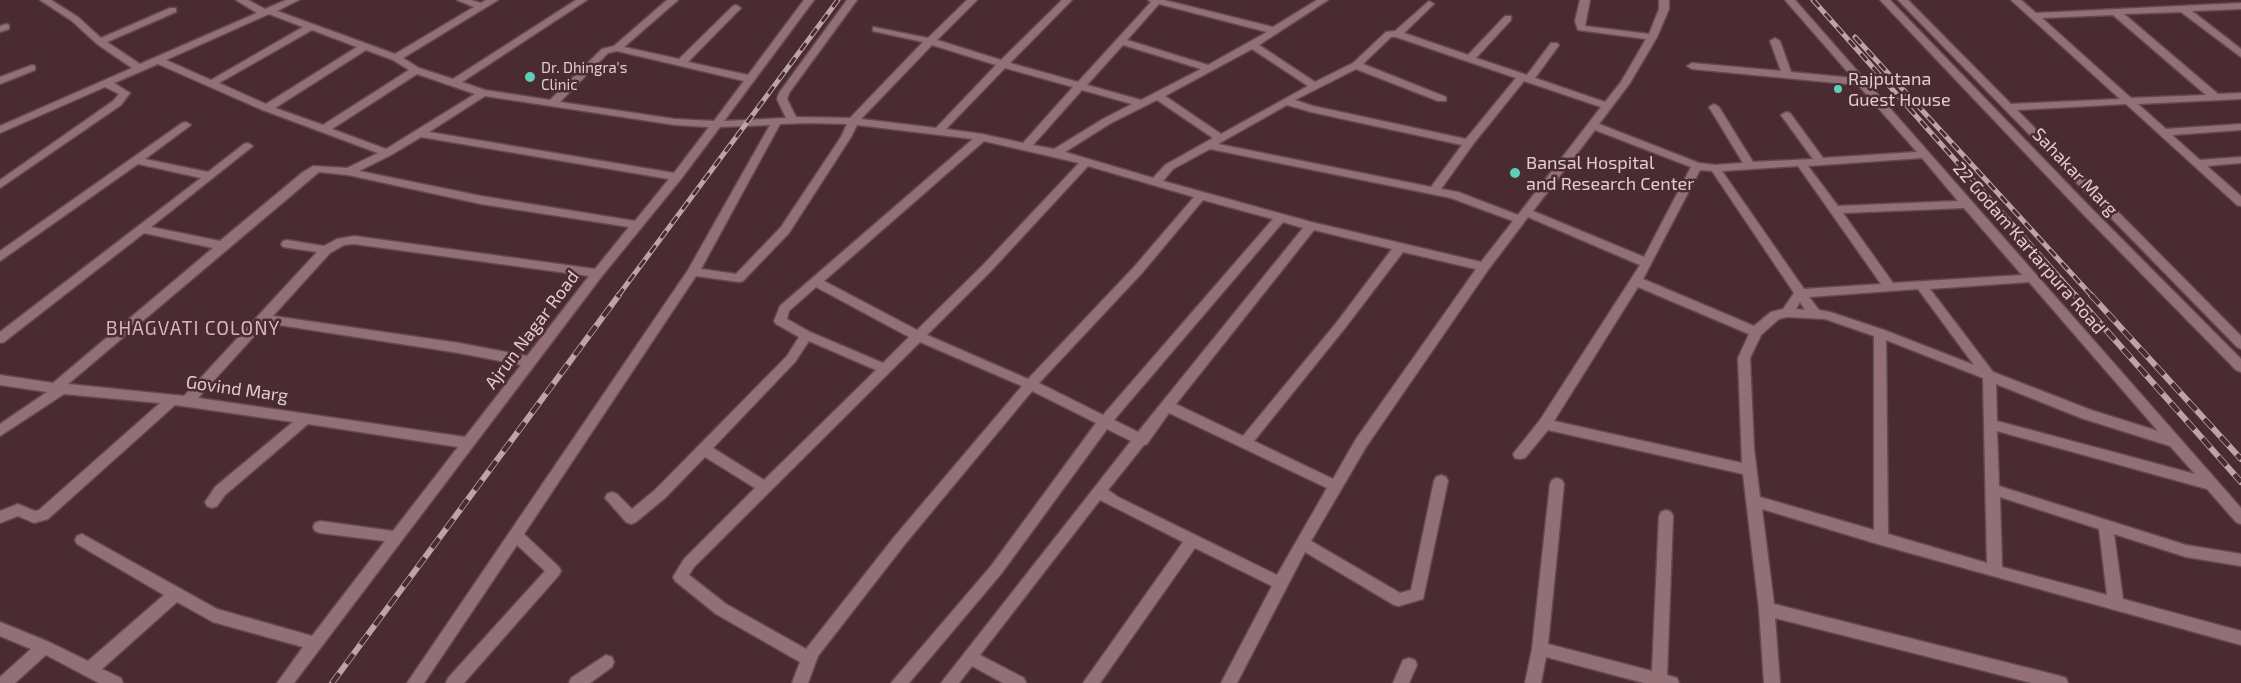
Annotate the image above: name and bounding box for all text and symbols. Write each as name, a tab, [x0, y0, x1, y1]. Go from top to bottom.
place label: Dr. Dhingra's Clinic	[541, 59, 627, 94]
place label: Rajputana Guest House	[1848, 68, 1951, 110]
marker: Dr. Dhingra's Clinic	[523, 70, 537, 84]
marker: Rajputana Guest House	[1832, 83, 1844, 95]
street label: Sahakar Marg	[2028, 124, 2122, 220]
place label: Bansal Hospital and Research Center	[1526, 152, 1694, 194]
street label: 22 Godam Kartarpura Road	[1948, 158, 2110, 338]
marker: Bansal Hospital and Research Center	[1508, 166, 1522, 180]
street label: Ajrun Nagar Road	[480, 267, 584, 393]
district label: BHAGVATI COLONY	[104, 318, 282, 340]
street label: Govind Marg	[184, 371, 290, 407]

